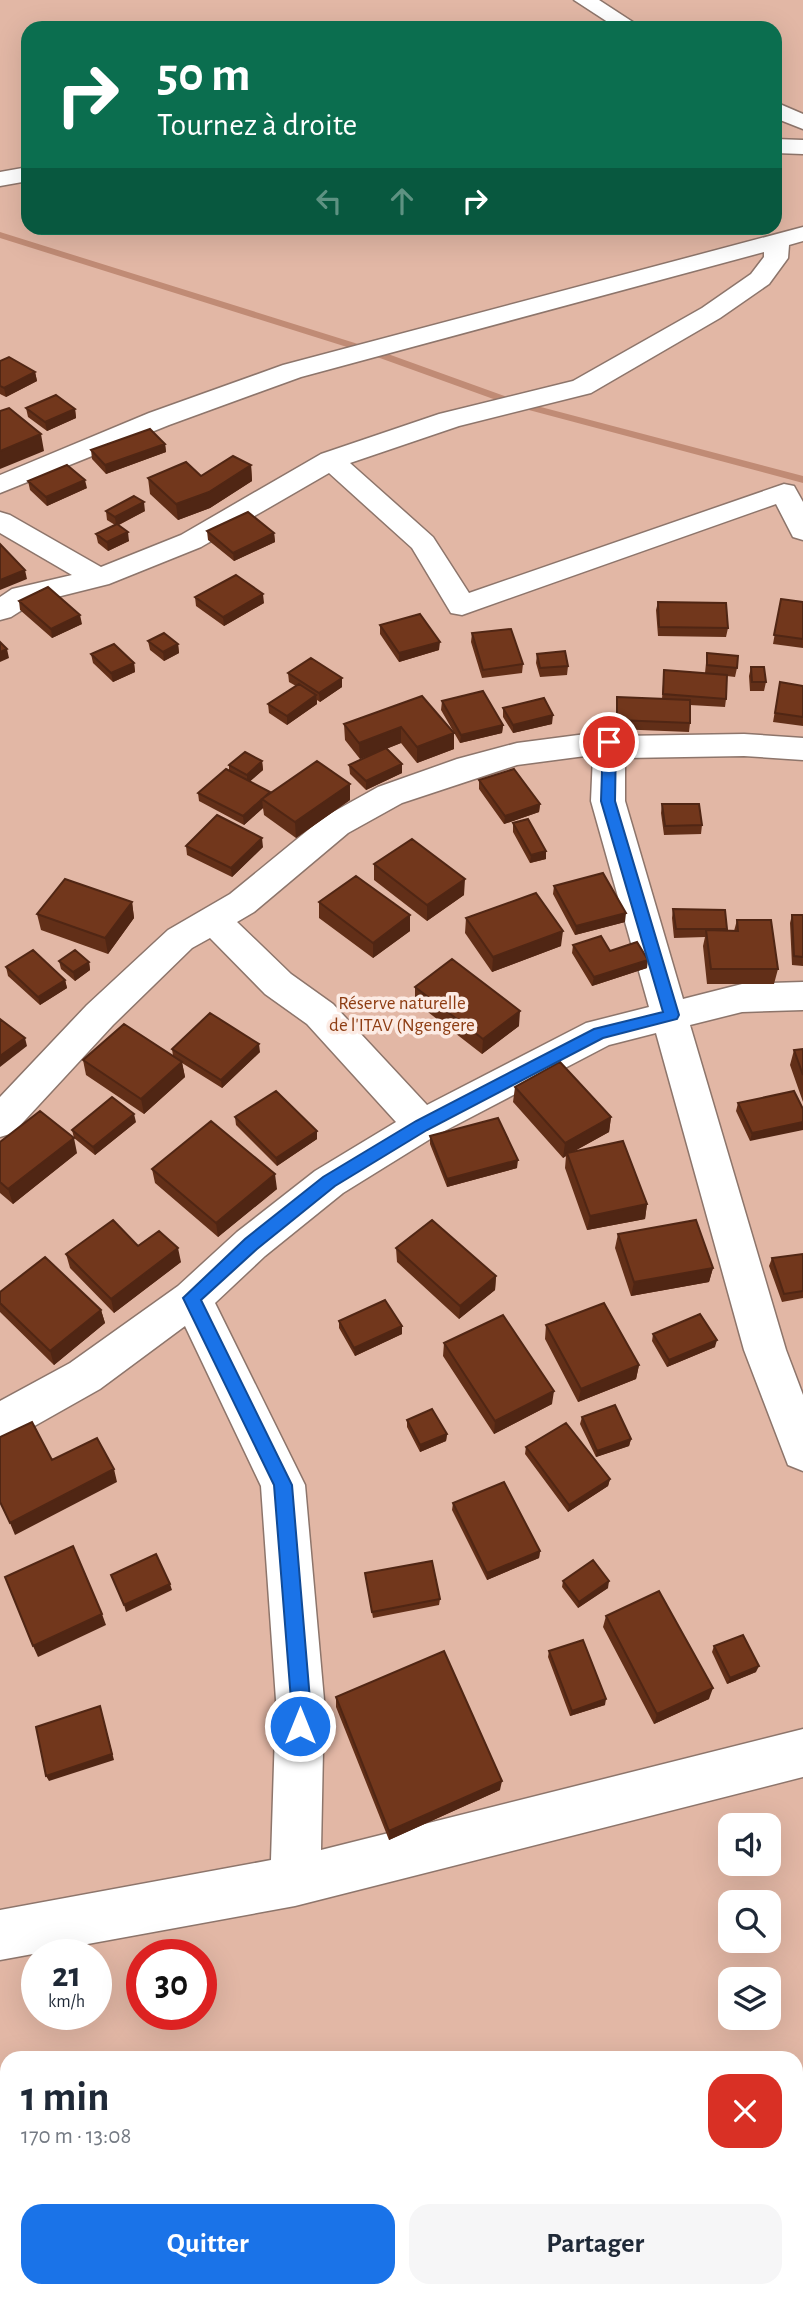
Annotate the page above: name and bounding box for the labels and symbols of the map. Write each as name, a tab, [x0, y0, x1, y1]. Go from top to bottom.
pin	[579, 712, 639, 772]
park label: Réserve naturelle de l'ITAV (Ngengere	[329, 994, 475, 1035]
position arrow	[263, 1689, 337, 1763]
speed limit sign: 30	[126, 1939, 217, 2030]

